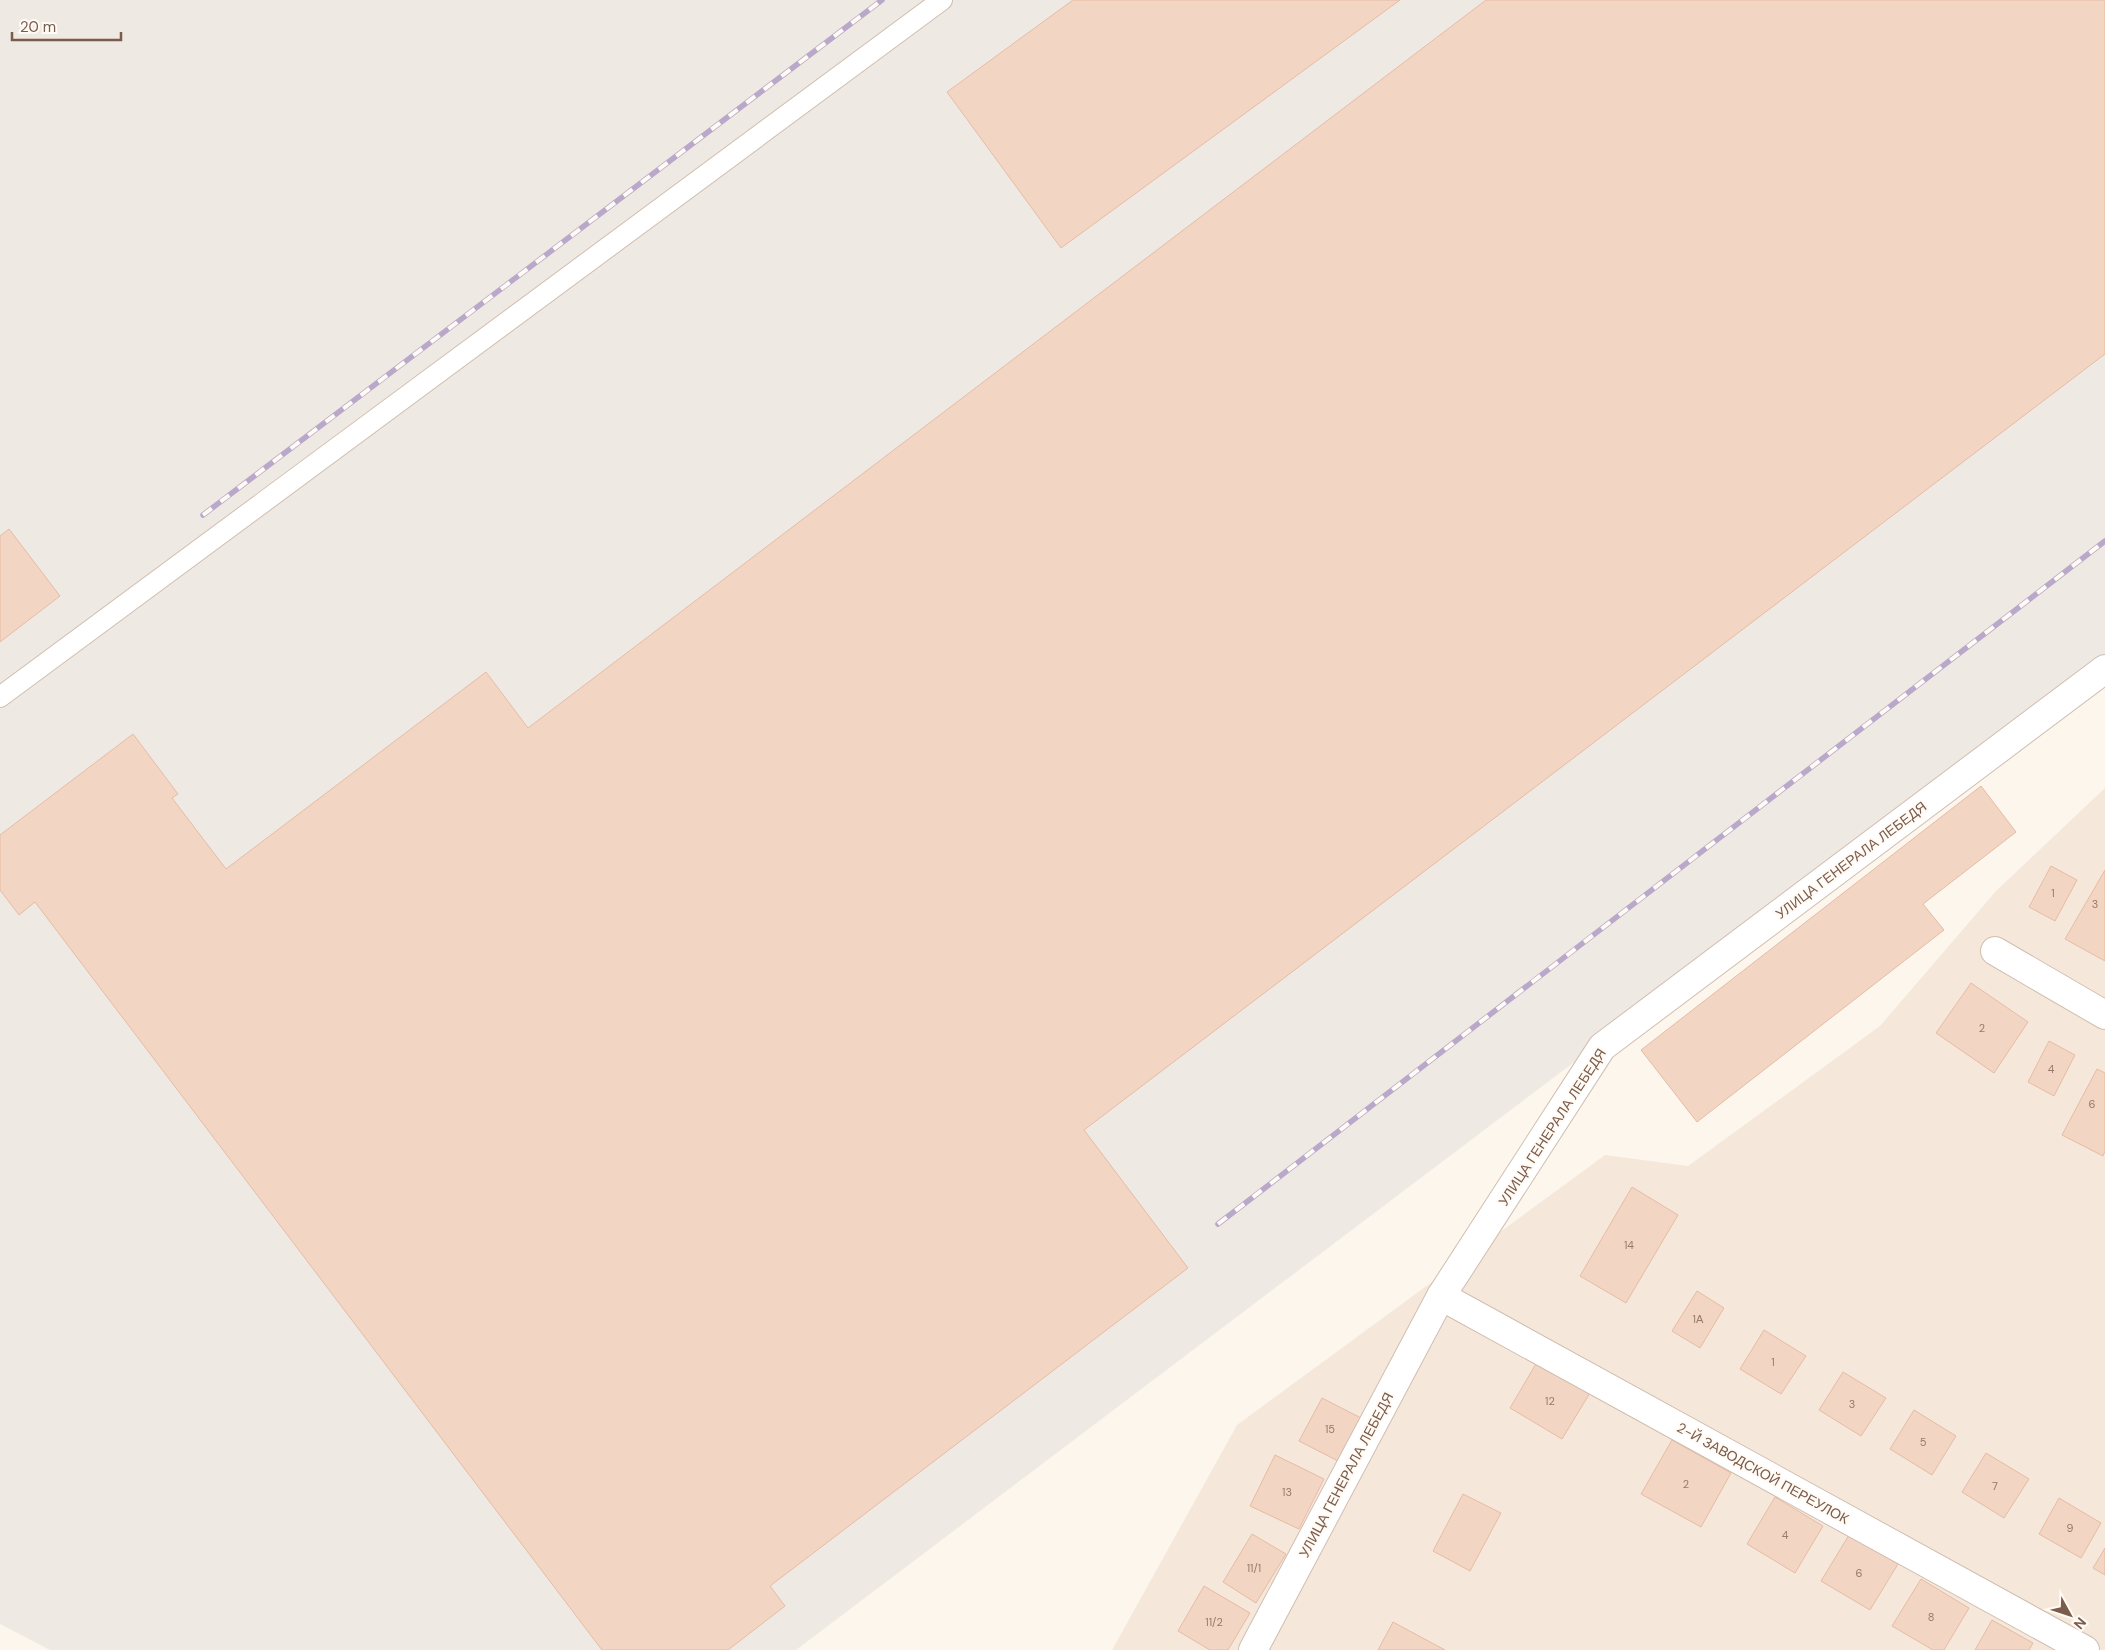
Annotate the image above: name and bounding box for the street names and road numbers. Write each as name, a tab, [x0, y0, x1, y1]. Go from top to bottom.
street label: УЛИЦА ГЕНЕРАЛА ЛЕБЕДЯ	[1772, 797, 1930, 923]
street label: УЛИЦА ГЕНЕРАЛА ЛЕБЕДЯ	[1494, 1045, 1610, 1209]
street label: УЛИЦА ГЕНЕРАЛА ЛЕБЕДЯ	[1295, 1389, 1397, 1561]
street label: 2-Й ЗАВОДСКОЙ ПЕРЕУЛОК	[1674, 1419, 1852, 1527]

